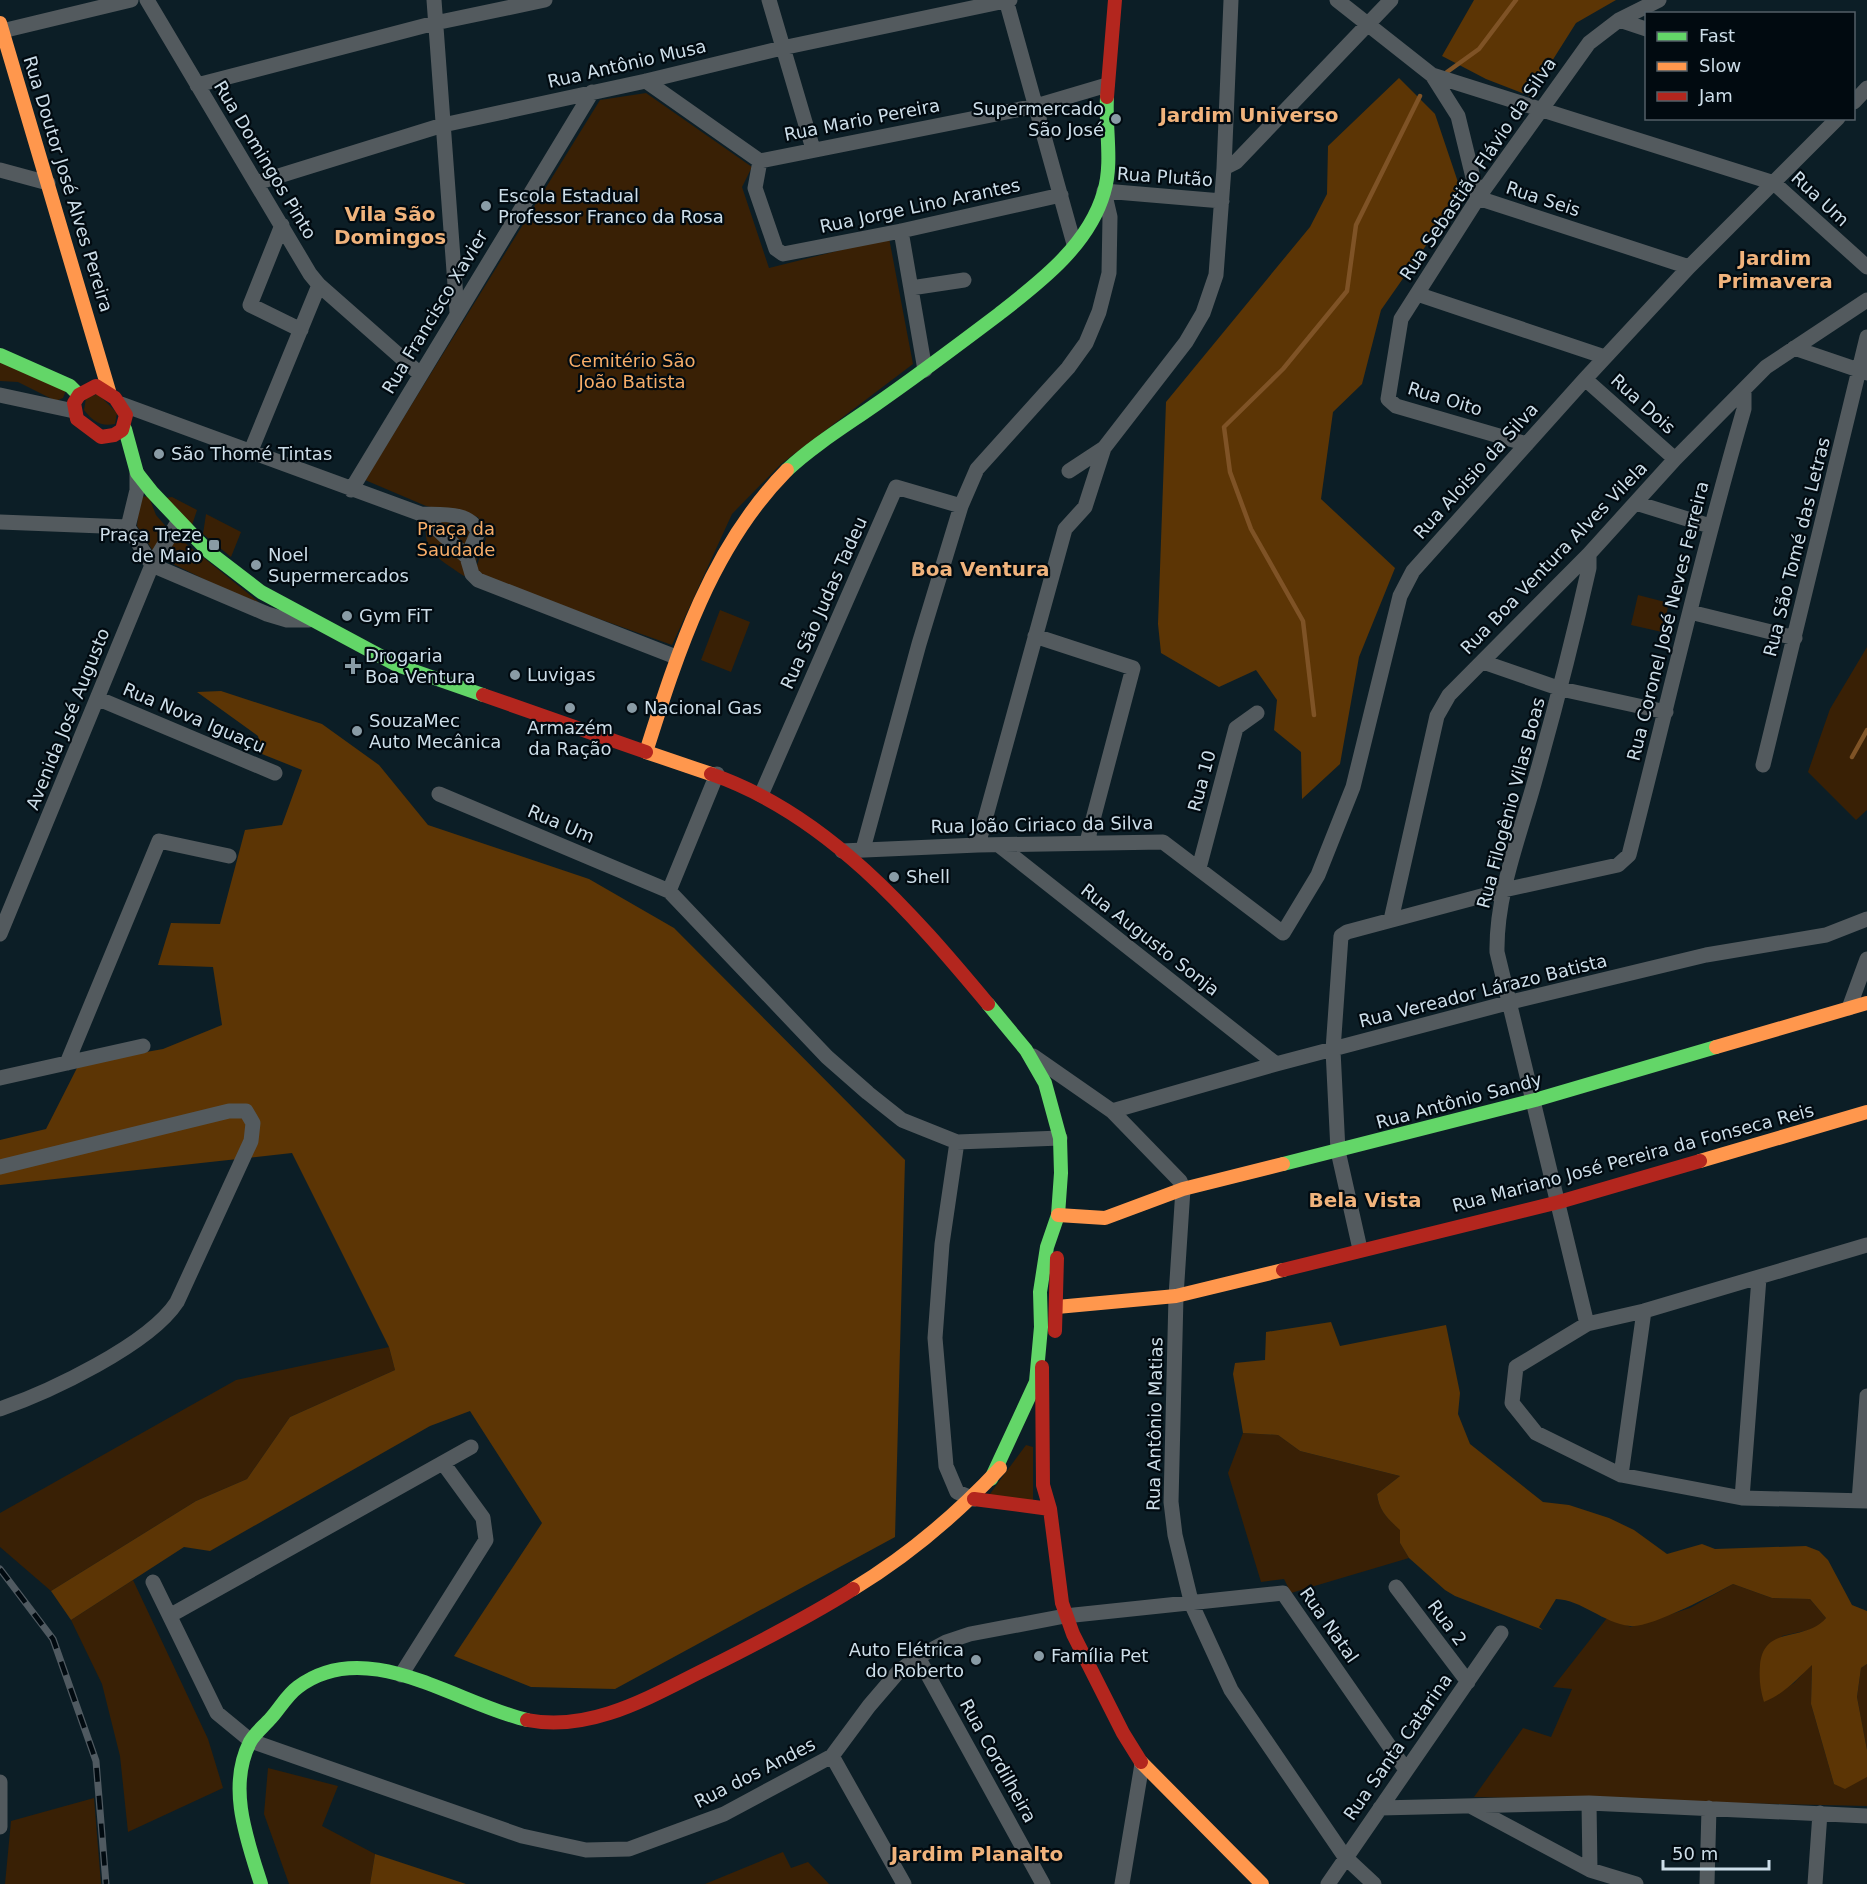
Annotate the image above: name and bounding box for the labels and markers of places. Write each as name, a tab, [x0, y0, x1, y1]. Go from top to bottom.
place label: Supermercado São José	[973, 98, 1104, 140]
marker: Supermercado São José	[1109, 112, 1123, 126]
place label: Escola Estadual Professor Franco da Rosa	[498, 185, 724, 227]
marker: Escola Estadual Professor Franco da Rosa	[479, 199, 493, 213]
place label: São Thomé Tintas	[171, 443, 332, 464]
marker: São Thomé Tintas	[152, 447, 166, 461]
place label: Praça Treze de Maio	[99, 524, 202, 566]
marker: Praça Treze de Maio	[207, 538, 221, 552]
place label: Noel Supermercados	[268, 544, 409, 586]
marker: Noel Supermercados	[249, 558, 263, 572]
place label: Gym FiT	[359, 605, 433, 626]
marker: Gym FiT	[340, 609, 354, 623]
place label: Drogaria Boa Ventura	[365, 645, 475, 687]
marker: Drogaria Boa Ventura	[346, 659, 360, 673]
place label: Luvigas	[527, 664, 596, 685]
marker: Luvigas	[508, 668, 522, 682]
place label: Nacional Gas	[644, 697, 762, 718]
marker: Armazém da Ração	[563, 701, 577, 715]
marker: Nacional Gas	[625, 701, 639, 715]
place label: SouzaMec Auto Mecânica	[369, 710, 501, 752]
place label: Armazém da Ração	[527, 717, 613, 759]
marker: SouzaMec Auto Mecânica	[350, 724, 364, 738]
place label: Shell	[906, 866, 950, 887]
marker: Shell	[887, 870, 901, 884]
place label: Auto Elétrica do Roberto	[849, 1639, 964, 1681]
place label: Família Pet	[1051, 1645, 1148, 1666]
marker: Família Pet	[1032, 1649, 1046, 1663]
marker: Auto Elétrica do Roberto	[969, 1653, 983, 1667]

